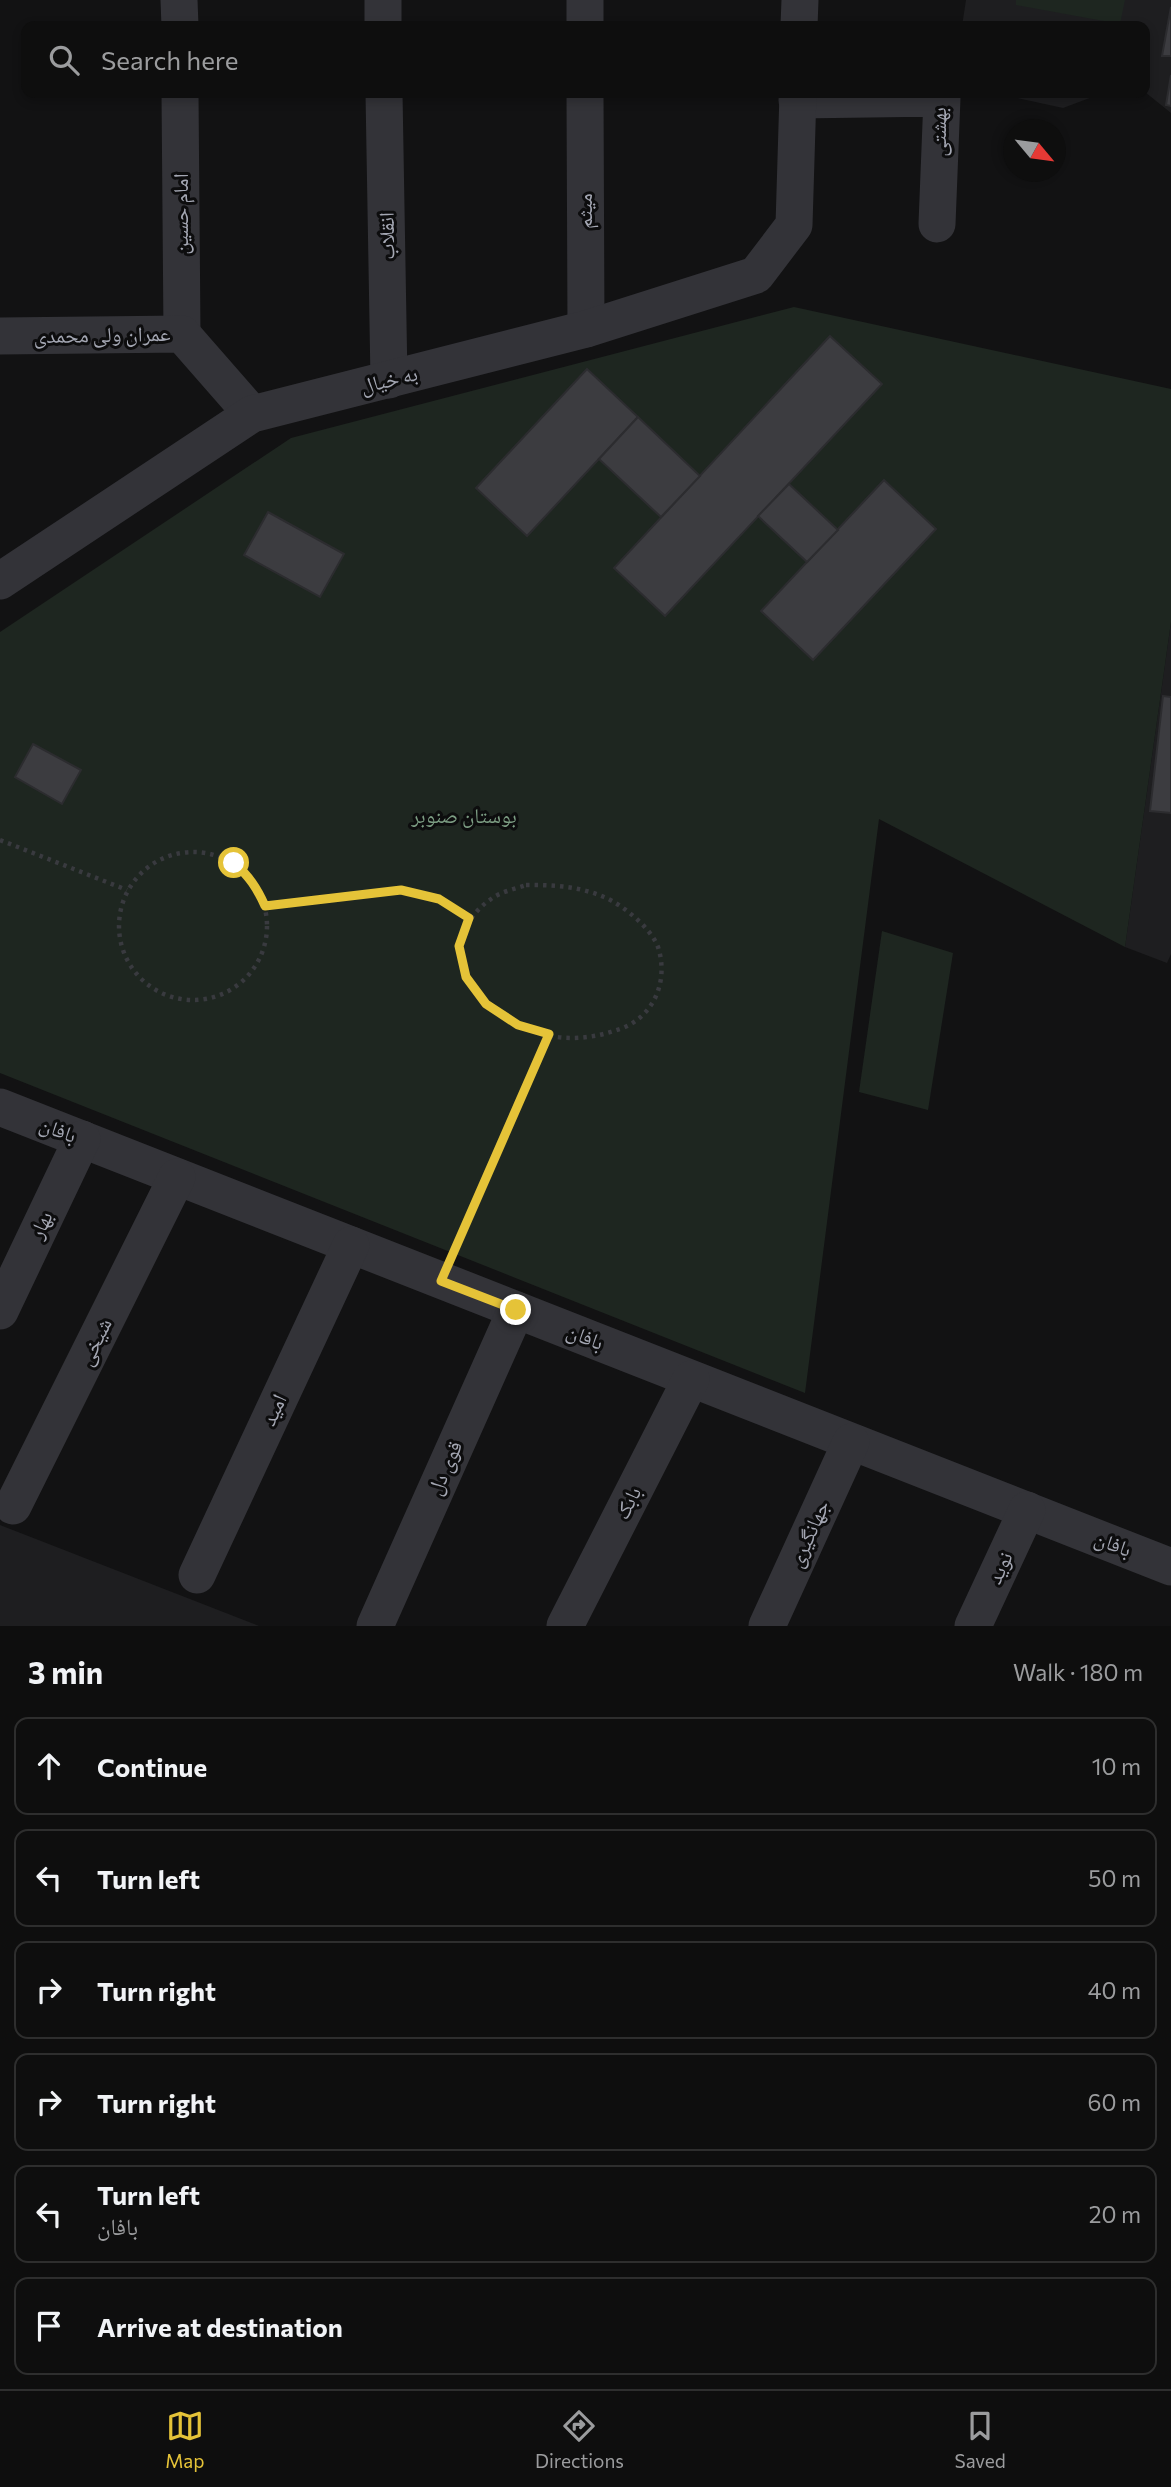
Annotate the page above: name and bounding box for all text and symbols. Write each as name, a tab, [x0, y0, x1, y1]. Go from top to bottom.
search box	[21, 21, 1150, 98]
icon: search	[45, 41, 83, 79]
text: Search here	[101, 44, 239, 75]
street label: بهشتی	[925, 107, 952, 157]
north arrow	[1003, 119, 1066, 182]
street label: امام حسین	[167, 173, 195, 255]
street label: میثم	[571, 193, 599, 229]
street label: انقلاب	[373, 212, 399, 260]
street label: عمران ولی محمدی	[33, 320, 171, 349]
street label: به خیال	[357, 359, 420, 399]
park label: بوستان صنوبر	[410, 802, 517, 828]
route start	[218, 847, 249, 878]
street label: بافان	[36, 1110, 81, 1148]
street label: بهار	[22, 1207, 58, 1243]
route end	[500, 1294, 531, 1325]
street label: شیخی	[72, 1313, 118, 1370]
street label: بافان	[563, 1317, 608, 1355]
street label: امید	[255, 1390, 291, 1429]
street label: قوی دل	[421, 1436, 468, 1499]
street label: بابک	[608, 1482, 646, 1523]
street label: جهانگیری	[782, 1496, 834, 1571]
street label: بافان	[1091, 1524, 1136, 1562]
street label: نوید	[980, 1547, 1017, 1588]
text: 3 min	[28, 1653, 103, 1690]
text: Walk · 180 m	[1013, 1658, 1143, 1686]
icon: ahead	[30, 1747, 68, 1785]
text: Continue	[97, 1751, 207, 1782]
text: 10 m	[1092, 1752, 1141, 1780]
icon: left	[30, 1859, 68, 1897]
text: Turn left	[97, 1863, 200, 1894]
text: 50 m	[1088, 1864, 1141, 1892]
icon: right	[30, 1971, 68, 2009]
text: Turn right	[97, 1975, 216, 2006]
text: 40 m	[1088, 1976, 1141, 2004]
icon: right	[30, 2083, 68, 2121]
text: Turn right	[97, 2087, 216, 2118]
text: 60 m	[1088, 2088, 1141, 2116]
text: Turn left	[97, 2179, 200, 2210]
icon: left	[30, 2195, 68, 2233]
text: 20 m	[1089, 2200, 1141, 2228]
text: بافان	[97, 2212, 138, 2240]
icon: arrive	[30, 2307, 68, 2345]
text: Arrive at destination	[97, 2311, 343, 2342]
tab: Map	[165, 2407, 204, 2472]
tab: Directions	[535, 2407, 624, 2472]
tab: Saved	[954, 2407, 1006, 2472]

